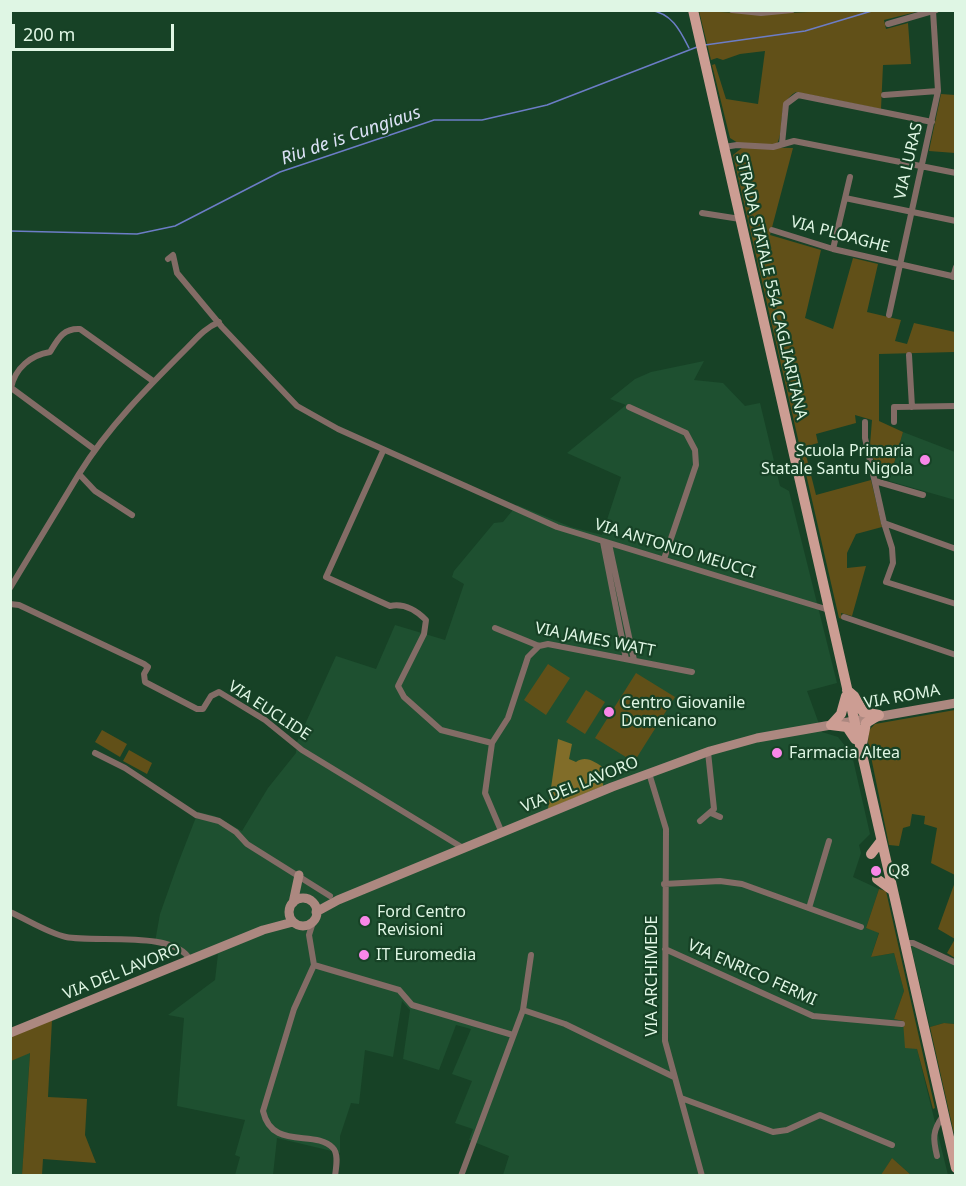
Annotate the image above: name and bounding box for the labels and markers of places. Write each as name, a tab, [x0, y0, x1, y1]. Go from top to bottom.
place label: Scuola Primaria Statale Santu Nigola	[761, 441, 913, 479]
marker: Scuola Primaria Statale Santu Nigola	[918, 453, 932, 467]
place label: Centro Giovanile Domenicano	[621, 693, 745, 731]
marker: Centro Giovanile Domenicano	[602, 705, 616, 719]
place label: Farmacia Altea	[789, 743, 900, 763]
marker: Farmacia Altea	[770, 746, 784, 760]
place label: Q8	[888, 861, 910, 881]
marker: Q8	[869, 864, 883, 878]
place label: Ford Centro Revisioni	[377, 902, 466, 940]
marker: Ford Centro Revisioni	[358, 914, 372, 928]
place label: IT Euromedia	[376, 945, 476, 965]
marker: IT Euromedia	[357, 948, 371, 962]

